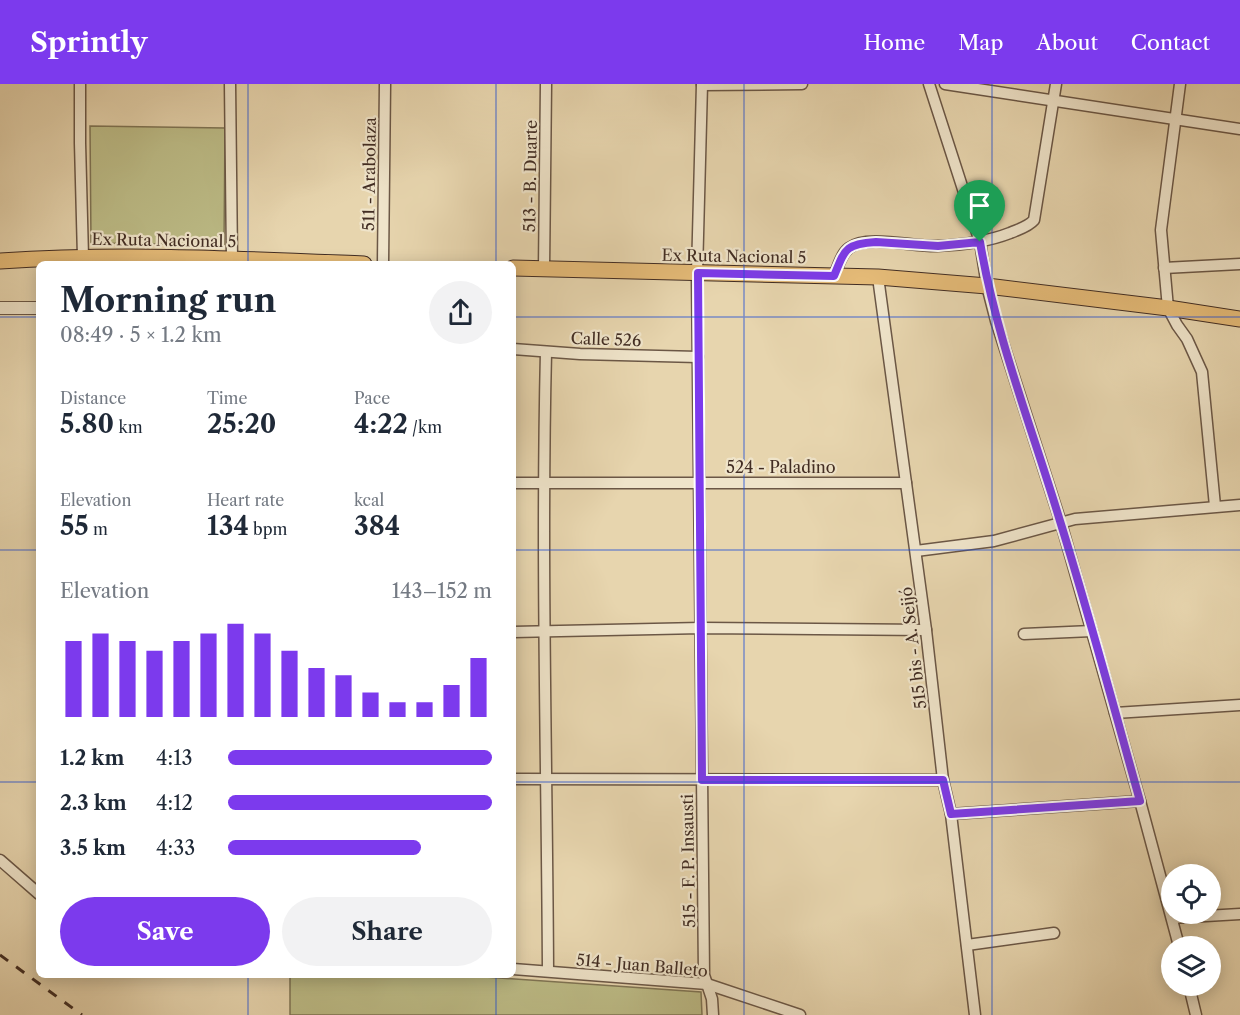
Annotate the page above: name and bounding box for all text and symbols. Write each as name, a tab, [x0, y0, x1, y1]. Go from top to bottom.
text: Sprintly	[30, 25, 147, 59]
text: Home	[864, 30, 925, 55]
text: Map	[958, 30, 1003, 55]
text: About	[1036, 30, 1098, 55]
text: Contact	[1131, 30, 1210, 55]
street label: 511 - Arabolaza	[358, 116, 380, 231]
street label: 513 - B. Duarte	[519, 120, 541, 232]
pin	[954, 180, 1005, 242]
icon: arrive	[963, 189, 996, 222]
street label: Ex Ruta Nacional 5	[92, 229, 236, 251]
street label: Ex Ruta Nacional 5	[662, 245, 806, 267]
text: Morning run	[60, 280, 276, 321]
button: share	[429, 281, 492, 344]
text: 08:49 · 5 × 1.2 km	[60, 323, 222, 347]
street label: Calle 526	[570, 328, 642, 350]
text: Distance	[60, 388, 126, 408]
text: Time	[207, 388, 247, 408]
text: Pace	[354, 388, 390, 408]
text: 5.80	[60, 408, 114, 440]
text: 25:20	[207, 408, 276, 440]
text: 4:22	[354, 408, 408, 440]
text: km	[114, 417, 143, 437]
text: /km	[408, 417, 442, 437]
street label: 524 - Paladino	[726, 457, 836, 477]
text: Elevation	[60, 490, 131, 510]
text: Heart rate	[207, 490, 284, 510]
text: kcal	[354, 490, 384, 510]
text: 55	[60, 510, 89, 542]
text: 134	[207, 510, 249, 542]
text: 384	[354, 510, 400, 542]
text: m	[89, 519, 108, 539]
text: bpm	[249, 519, 287, 539]
text: Elevation	[60, 579, 149, 603]
text: 143–152 m	[392, 579, 492, 603]
street label: 515 bis - A. Seijó	[896, 585, 930, 710]
text: 1.2 km	[60, 746, 124, 770]
text: 4:13	[156, 746, 193, 770]
text: 2.3 km	[60, 791, 127, 815]
text: 4:12	[156, 791, 193, 815]
street label: 515 - F. P. Insausti	[677, 794, 699, 928]
text: 3.5 km	[60, 836, 126, 860]
text: 4:33	[156, 836, 195, 860]
map controls	[1161, 864, 1221, 996]
button: locate	[1161, 864, 1221, 924]
button: Save	[60, 897, 270, 966]
button: Share	[282, 897, 492, 966]
button: layers	[1161, 936, 1221, 996]
street label: 514 - Juan Balleto	[575, 949, 709, 981]

